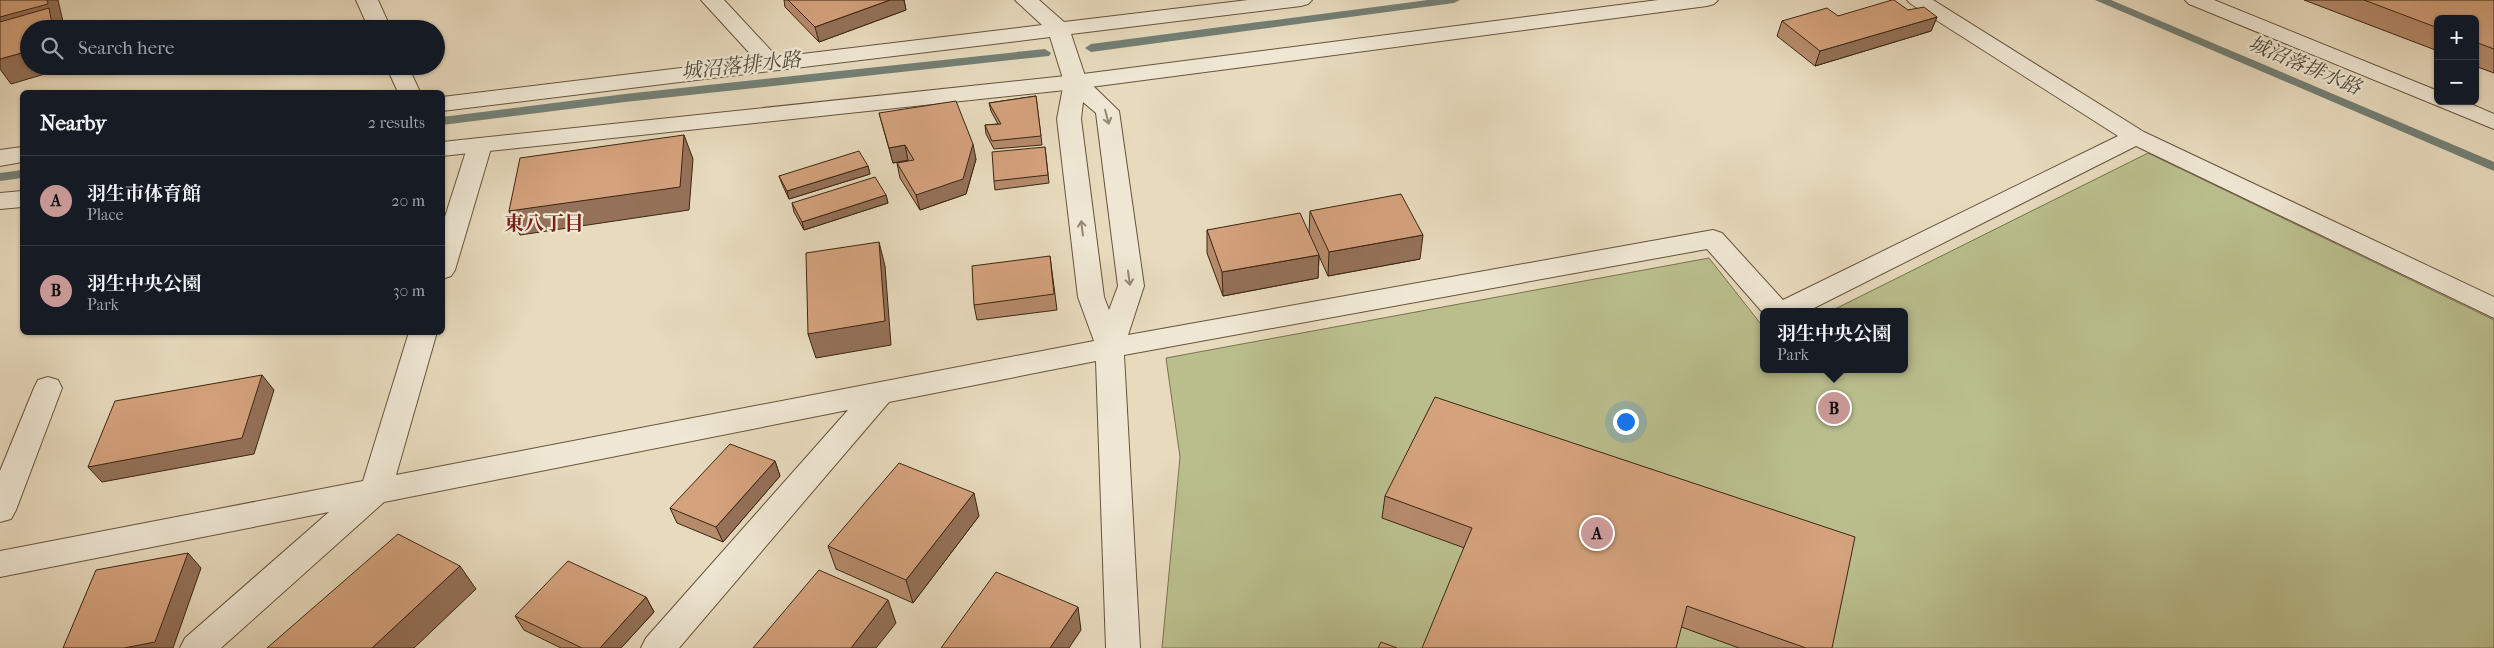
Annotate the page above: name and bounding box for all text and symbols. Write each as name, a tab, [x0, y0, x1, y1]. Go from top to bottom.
map controls	[2434, 15, 2479, 105]
button: +	[2434, 15, 2479, 60]
search box	[20, 20, 445, 75]
water label: 城沼落排水路	[2245, 31, 2366, 100]
icon: search	[38, 34, 66, 62]
text: Search here	[78, 37, 174, 59]
water label: 城沼落排水路	[680, 48, 804, 83]
button: −	[2434, 60, 2479, 105]
one-way arrow	[1102, 109, 1112, 125]
text: Nearby	[40, 111, 106, 135]
text: 2 results	[368, 113, 425, 132]
text: 羽生市体育館	[87, 183, 201, 205]
text: A	[51, 191, 61, 210]
text: 20 m	[391, 191, 425, 210]
text: Place	[87, 205, 123, 224]
district label: 東八丁目	[504, 212, 584, 235]
one-way arrow	[1077, 220, 1087, 236]
one-way arrow	[1125, 269, 1135, 285]
text: 羽生中央公園	[87, 273, 201, 295]
text: B	[51, 281, 61, 300]
text: 30 m	[393, 281, 425, 300]
text: Park	[87, 295, 119, 314]
popup	[1760, 308, 1908, 373]
text: 羽生中央公園	[1777, 323, 1891, 345]
text: Park	[1777, 345, 1809, 364]
pin: B	[1818, 389, 1850, 427]
your location	[1613, 409, 1639, 435]
pin: A	[1581, 514, 1613, 552]

